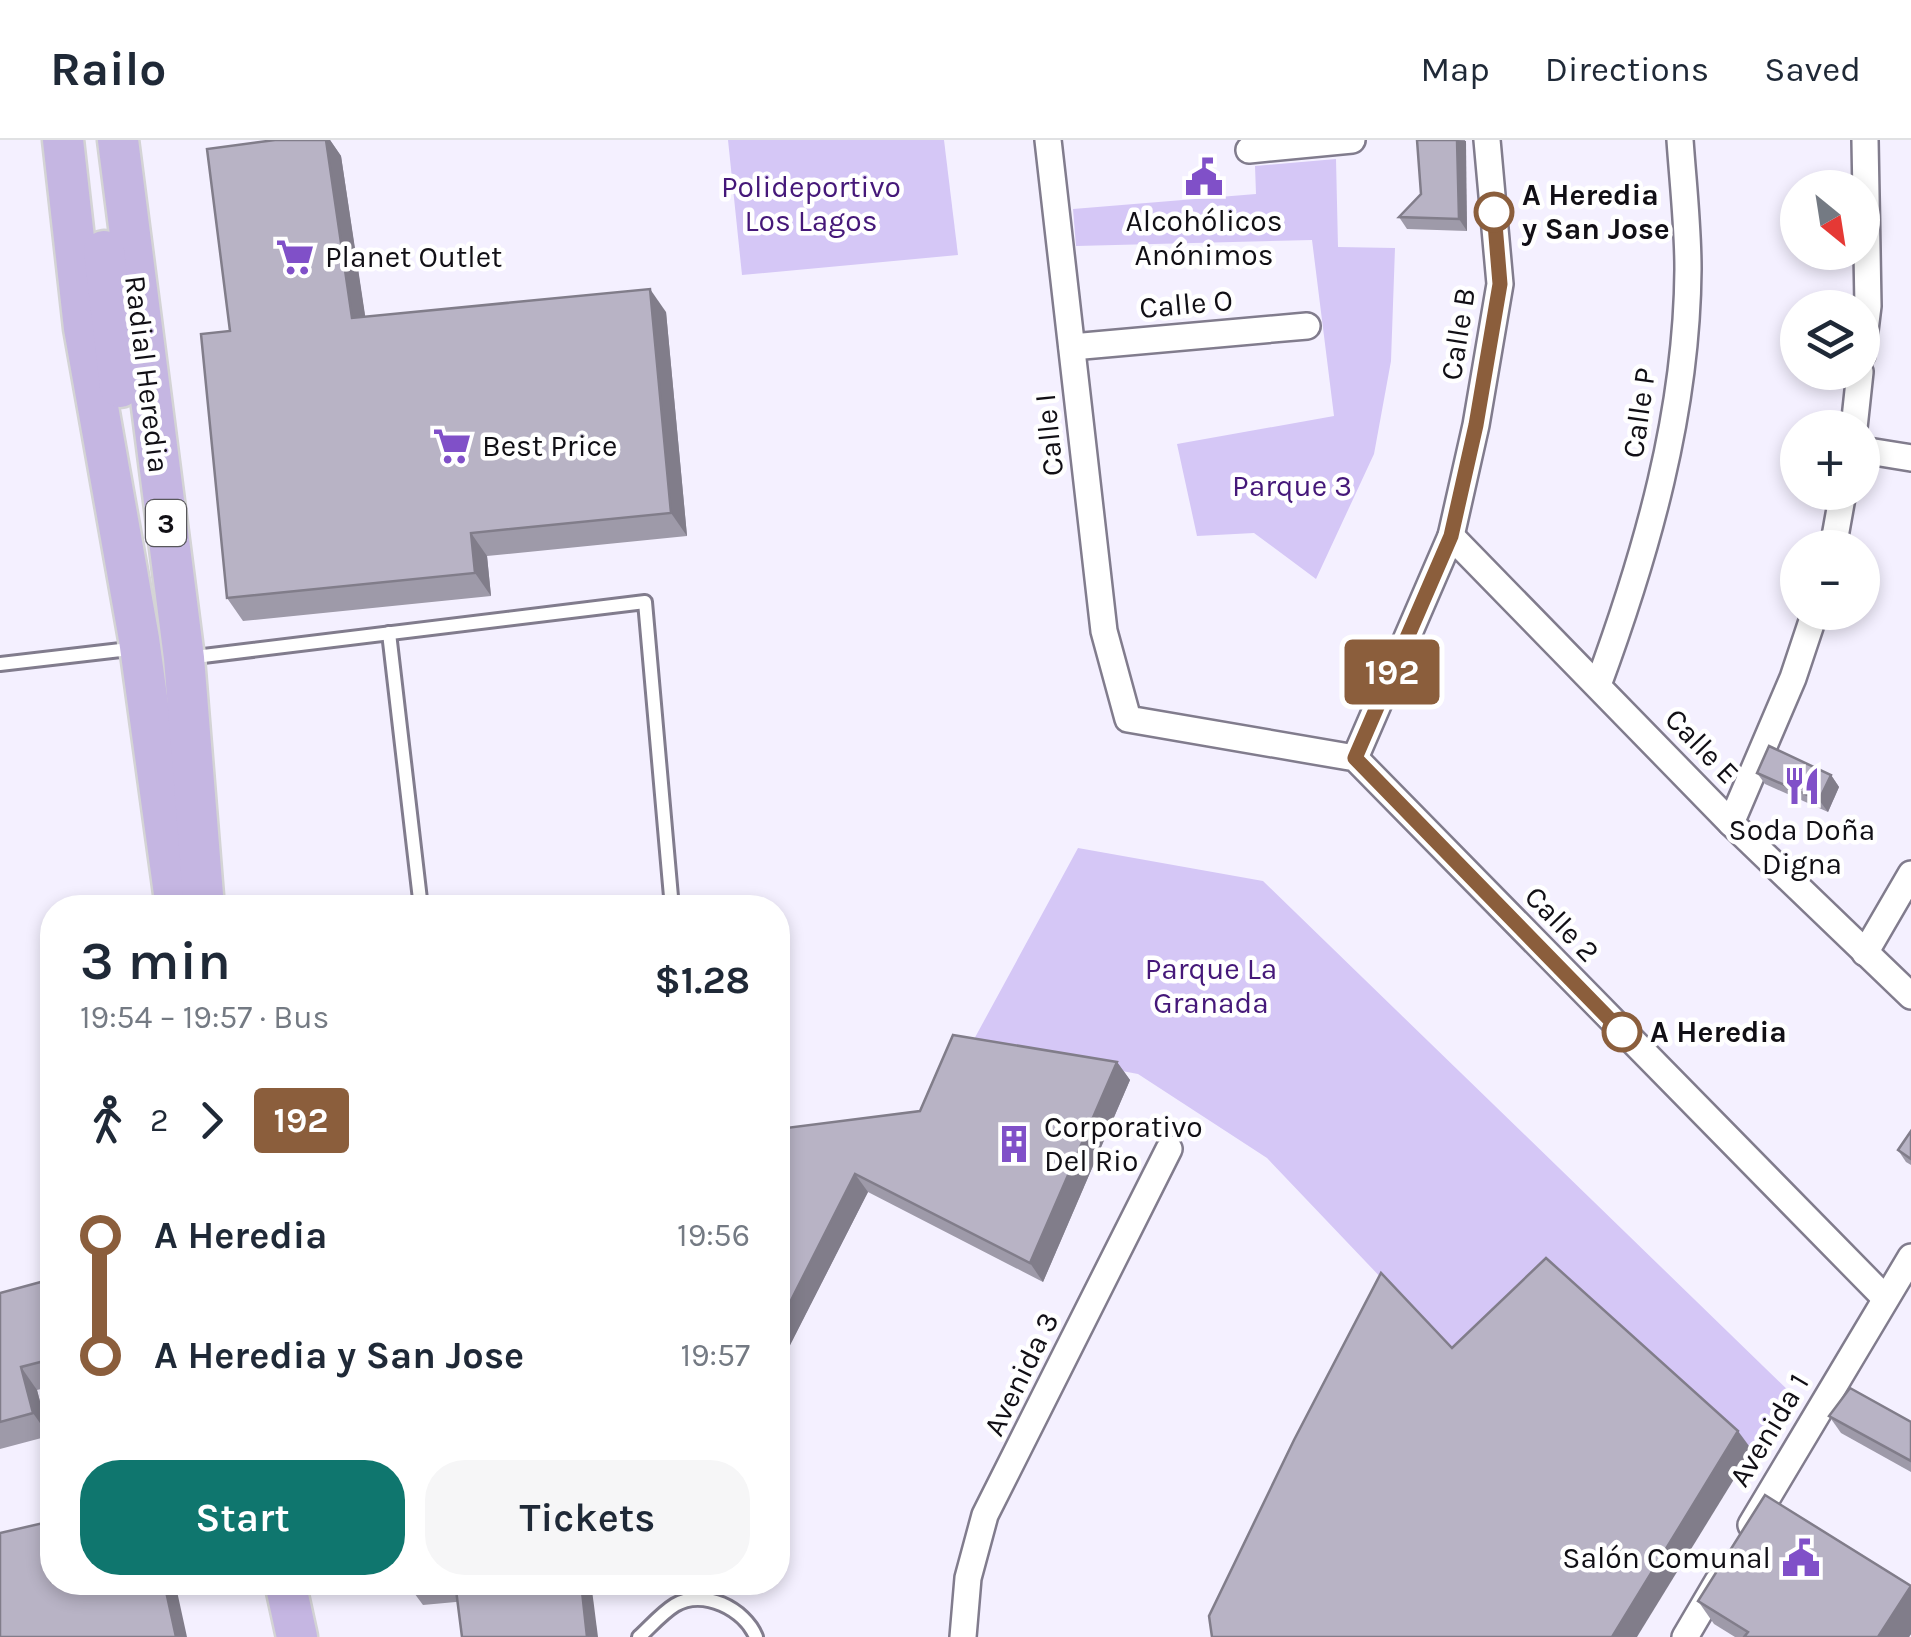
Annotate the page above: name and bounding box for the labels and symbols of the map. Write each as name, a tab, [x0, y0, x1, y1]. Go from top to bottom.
public building icon: Alcohólicos Anónimos	[1183, 156, 1225, 198]
park label: Polideportivo Los Lagos	[721, 169, 901, 239]
north arrow	[1780, 170, 1880, 270]
place label: A Heredia y San Jose	[1522, 177, 1670, 247]
marker: A Heredia y San Jose	[1475, 193, 1513, 231]
place label: Alcohólicos Anónimos	[1126, 203, 1283, 273]
supermarket icon: Planet Outlet	[274, 236, 316, 278]
place label: Planet Outlet	[325, 239, 502, 275]
street label: Radial Heredia	[117, 273, 177, 475]
street label: Calle O	[1138, 282, 1234, 326]
street label: Calle B	[1433, 285, 1483, 383]
street label: Calle P	[1615, 366, 1663, 460]
street label: Calle I	[1027, 392, 1071, 478]
supermarket icon: Best Price	[431, 425, 473, 467]
place label: Best Price	[482, 428, 618, 464]
park label: Parque 3	[1232, 468, 1352, 504]
road number: 3	[146, 500, 186, 546]
line badge: 192	[1334, 640, 1450, 704]
street label: Calle E	[1657, 701, 1747, 791]
restaurant icon: Soda Doña Digna	[1781, 765, 1823, 807]
place label: Soda Doña Digna	[1729, 812, 1875, 882]
street label: Calle 2	[1517, 879, 1607, 969]
park label: Parque La Granada	[1145, 951, 1277, 1021]
marker: A Heredia	[1603, 1013, 1641, 1051]
place label: A Heredia	[1650, 1014, 1787, 1050]
place label: Corporativo Del Rio	[1044, 1109, 1203, 1179]
building icon: Corporativo Del Rio	[993, 1123, 1035, 1165]
street label: Avenida 3	[976, 1306, 1066, 1442]
street label: Avenida 1	[1721, 1367, 1817, 1493]
public building icon: Salón Comunal	[1780, 1537, 1822, 1579]
place label: Salón Comunal	[1562, 1540, 1771, 1576]

